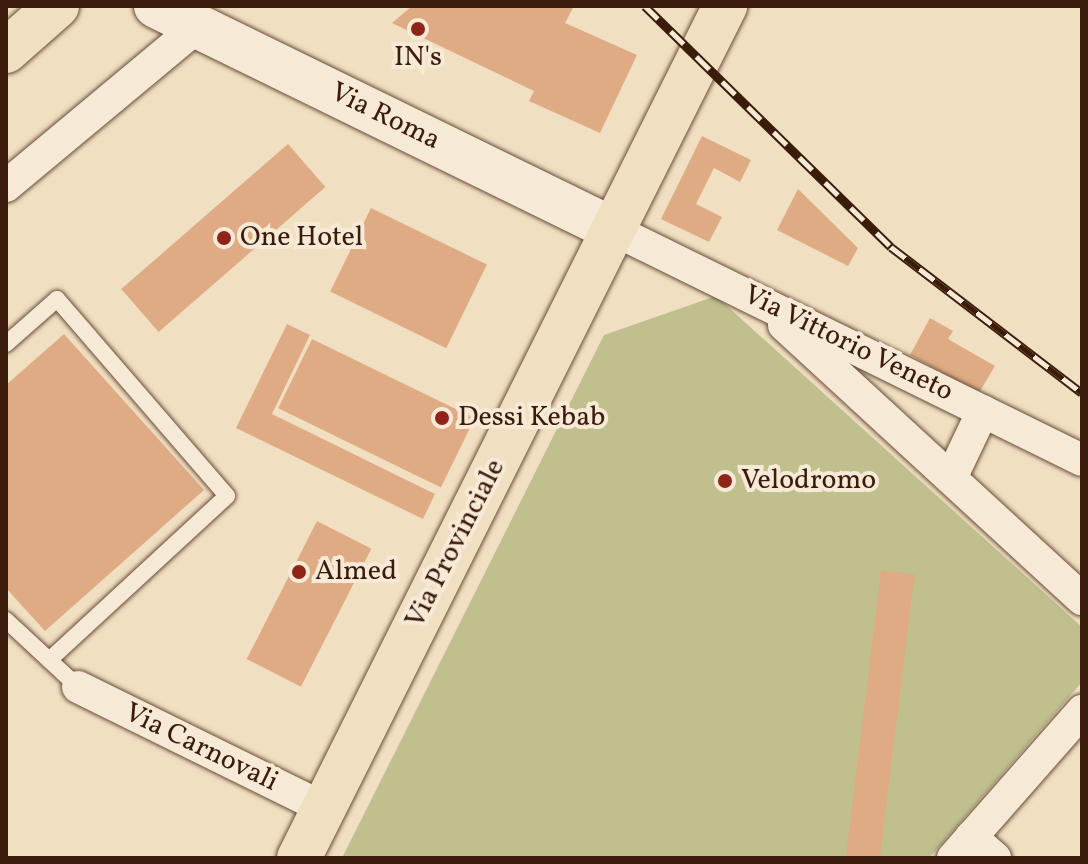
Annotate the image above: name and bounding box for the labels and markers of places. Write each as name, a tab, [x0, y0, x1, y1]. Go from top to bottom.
marker: IN's	[409, 20, 427, 38]
place label: IN's	[394, 41, 442, 75]
place label: One Hotel	[240, 221, 363, 255]
marker: One Hotel	[215, 229, 233, 247]
place label: Dessi Kebab	[458, 401, 605, 435]
marker: Dessi Kebab	[433, 409, 451, 427]
place label: Velodromo	[741, 464, 876, 498]
marker: Velodromo	[716, 472, 734, 490]
place label: Almed	[315, 555, 397, 589]
marker: Almed	[290, 563, 308, 581]

